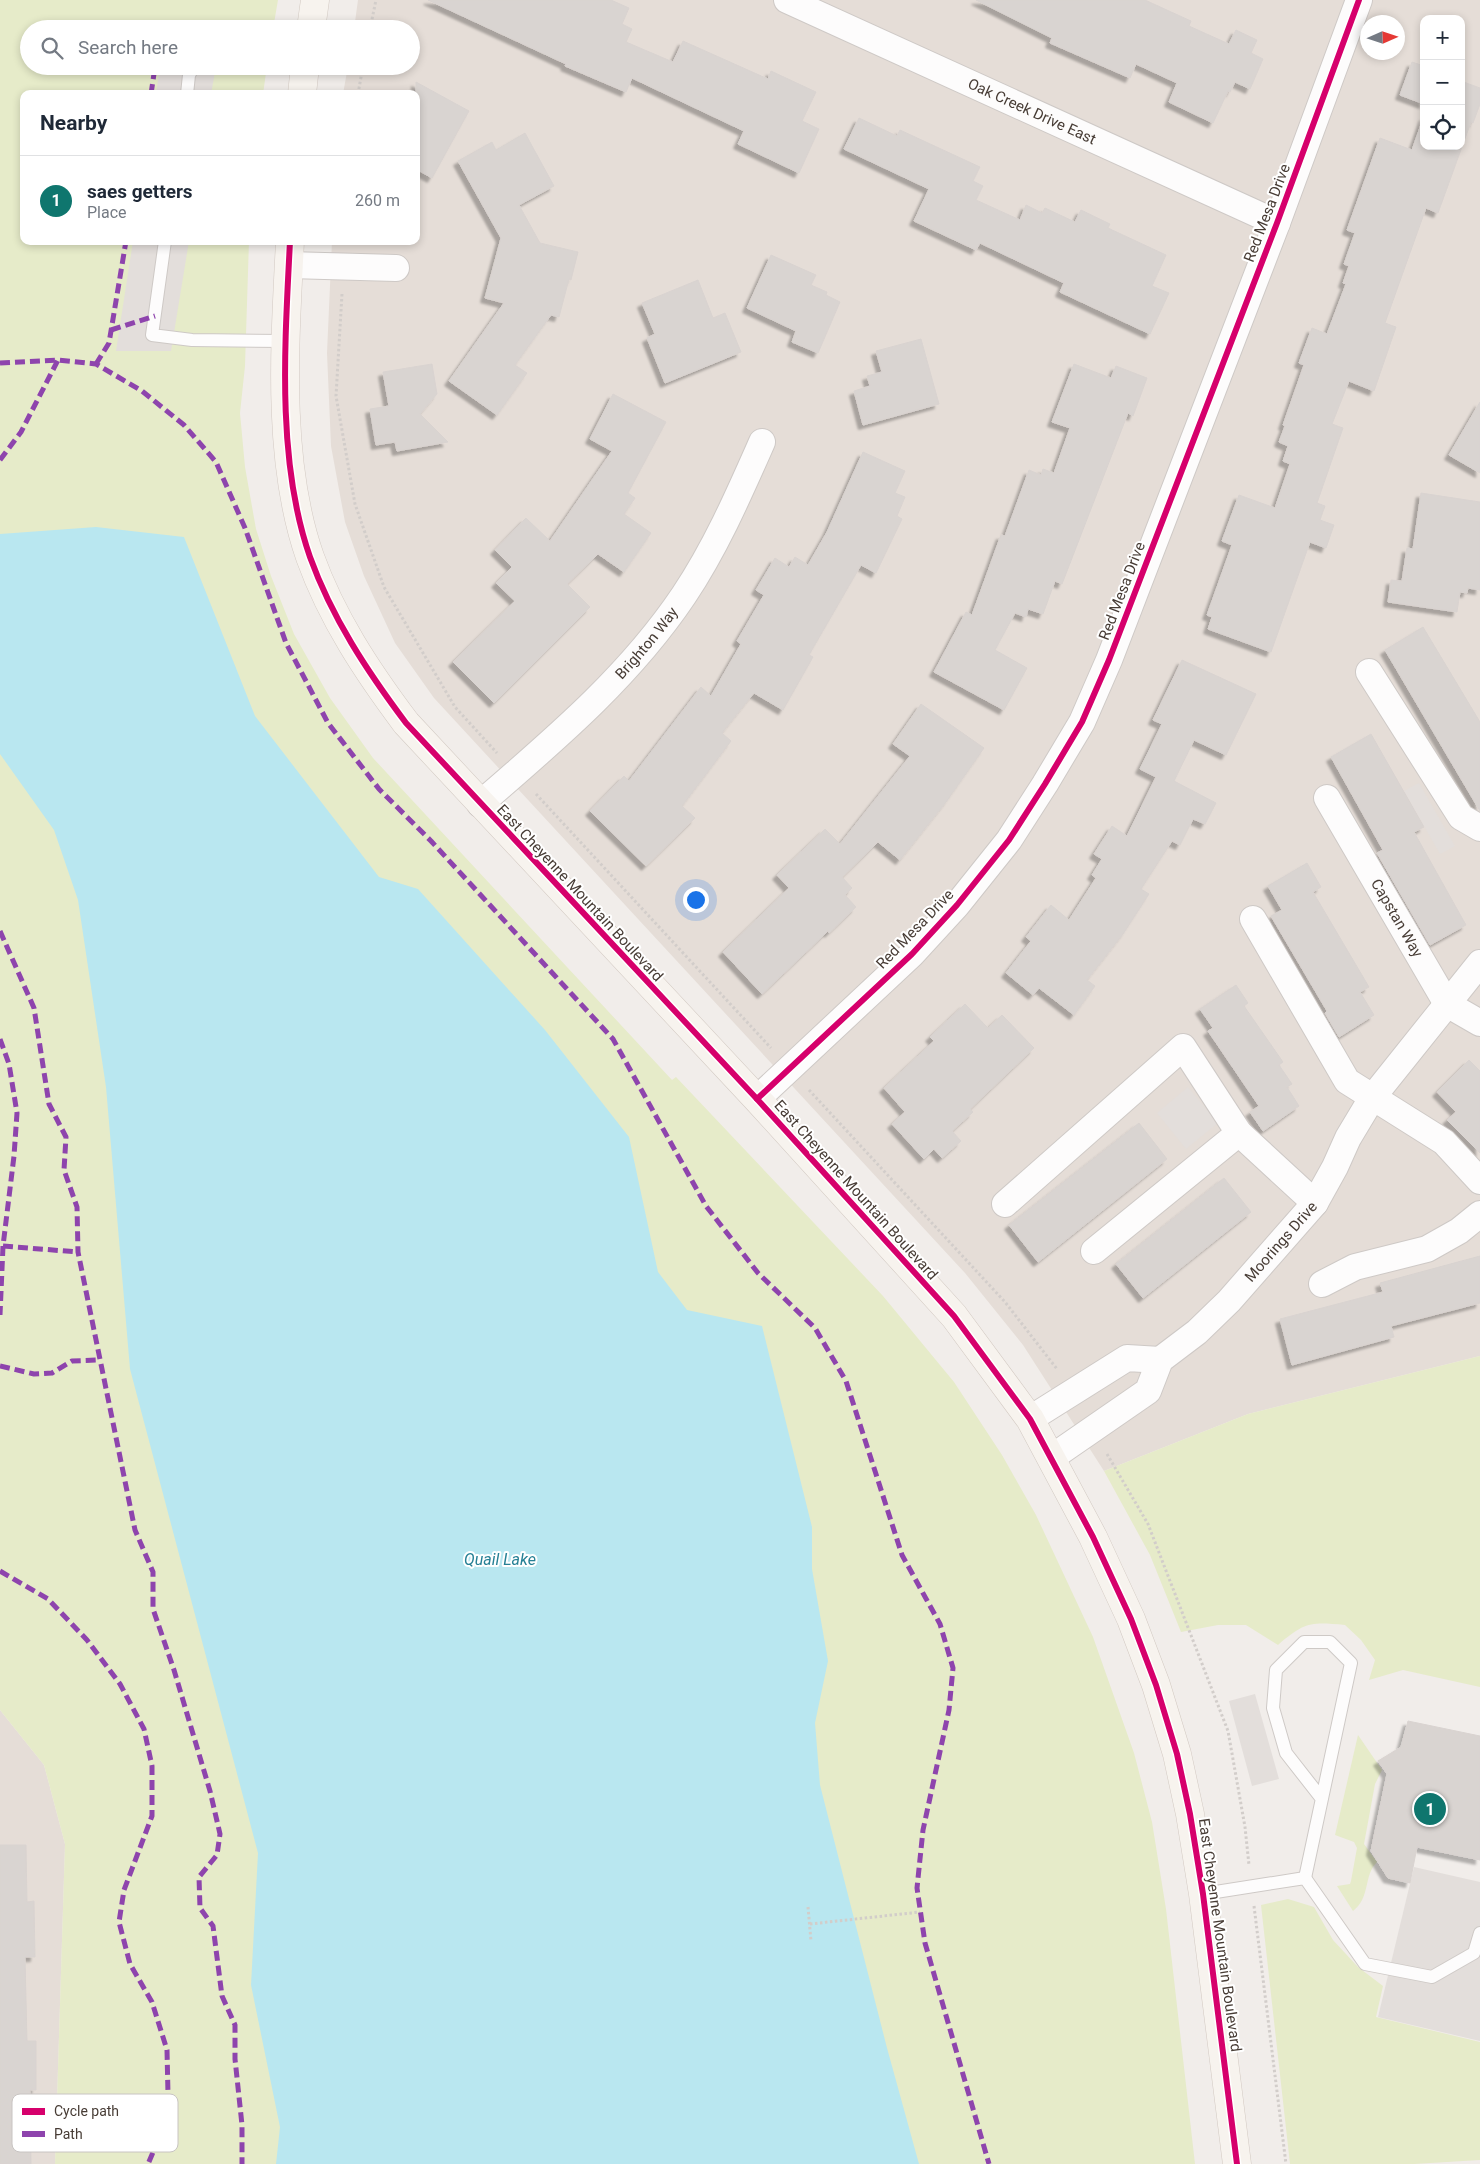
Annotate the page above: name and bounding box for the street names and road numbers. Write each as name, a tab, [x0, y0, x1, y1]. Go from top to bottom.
street label: Oak Creek Drive East	[965, 75, 1099, 148]
street label: Red Mesa Drive	[1240, 161, 1294, 265]
street label: Red Mesa Drive	[1095, 539, 1149, 643]
street label: Brighton Way	[611, 604, 682, 683]
street label: East Cheyenne Mountain Boulevard	[493, 801, 667, 985]
street label: Capstan Way	[1367, 876, 1427, 960]
street label: Red Mesa Drive	[872, 885, 958, 973]
street label: East Cheyenne Mountain Boulevard	[771, 1096, 941, 1284]
street label: Moorings Drive	[1241, 1198, 1321, 1286]
street label: East Cheyenne Mountain Boulevard	[1195, 1817, 1245, 2053]

